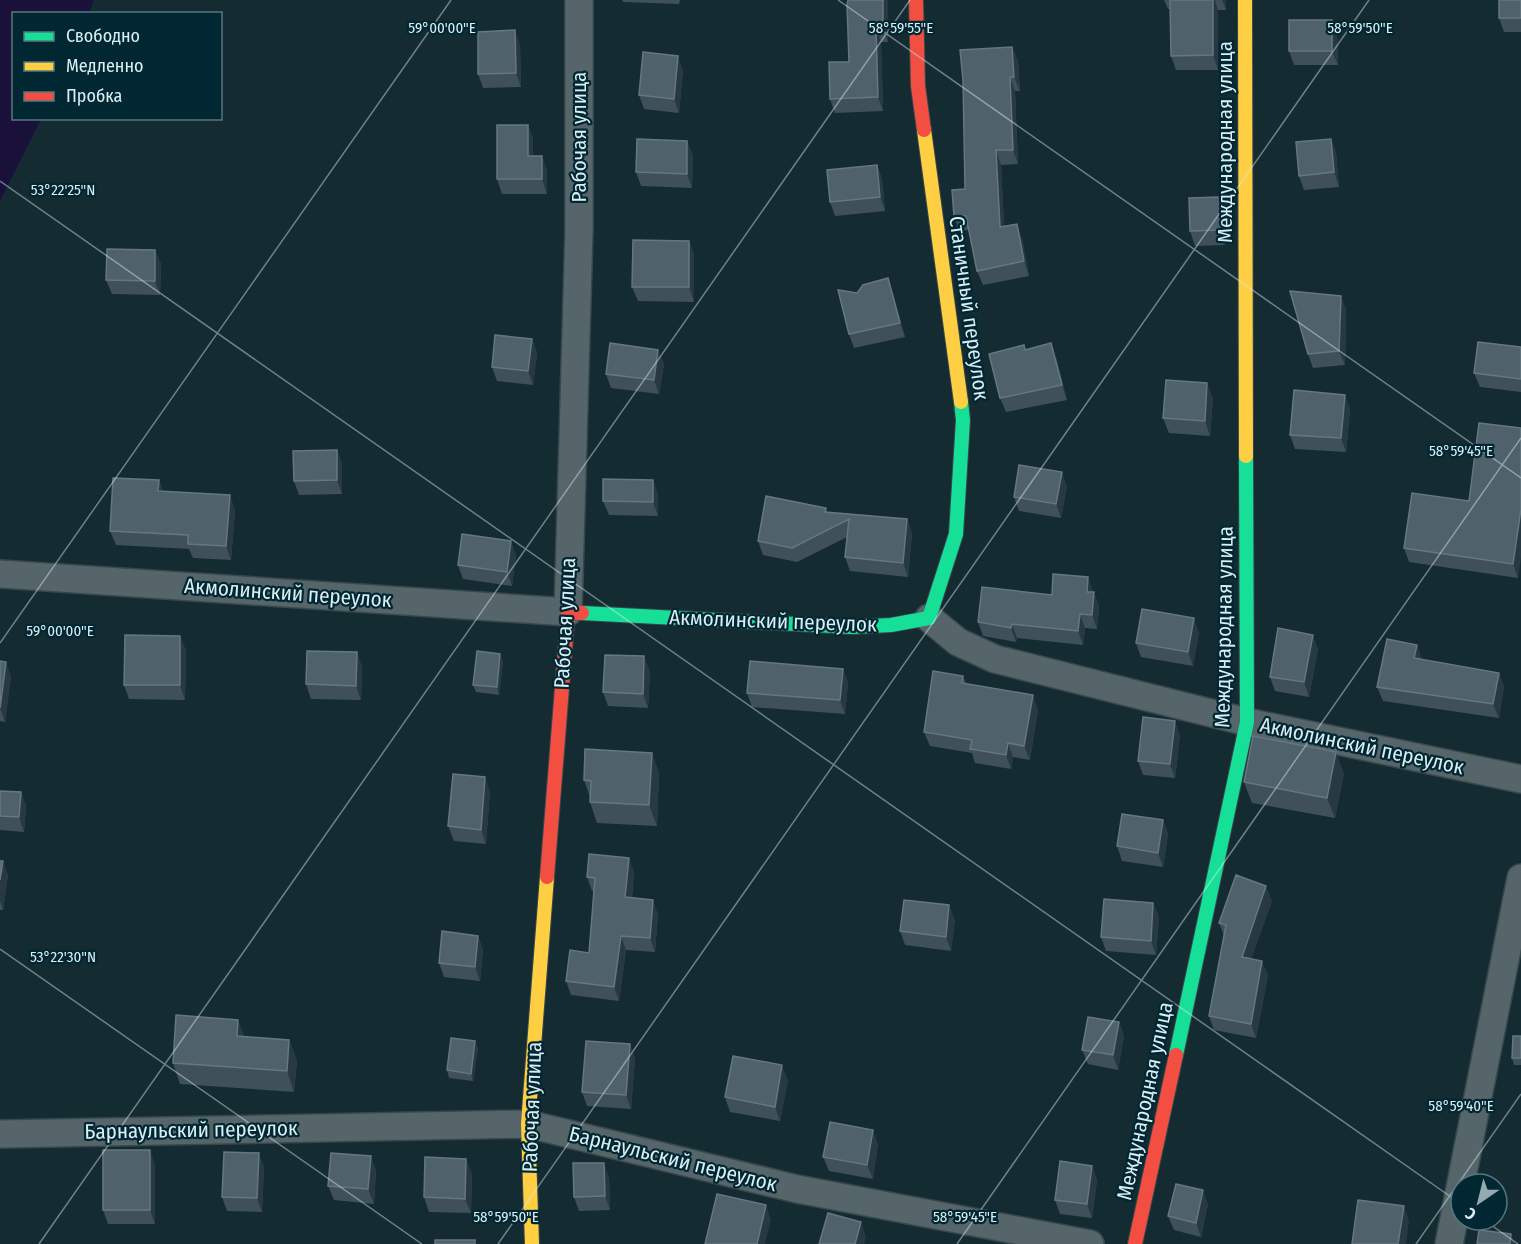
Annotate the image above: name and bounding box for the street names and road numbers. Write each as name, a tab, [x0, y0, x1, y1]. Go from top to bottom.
street label: Международная улица	[1212, 41, 1238, 243]
street label: Рабочая улица	[566, 72, 592, 202]
street label: Станичный переулок	[943, 214, 995, 402]
street label: Международная улица	[1209, 526, 1239, 728]
street label: Рабочая улица	[549, 557, 581, 689]
street label: Акмолинский переулок	[183, 573, 393, 613]
street label: Акмолинский переулок	[669, 604, 877, 638]
street label: Акмолинский переулок	[1258, 712, 1467, 780]
street label: Международная улица	[1111, 999, 1179, 1203]
street label: Рабочая улица	[517, 1041, 547, 1173]
street label: Барнаульский переулок	[84, 1115, 298, 1145]
street label: Барнаульский переулок	[566, 1121, 780, 1197]

